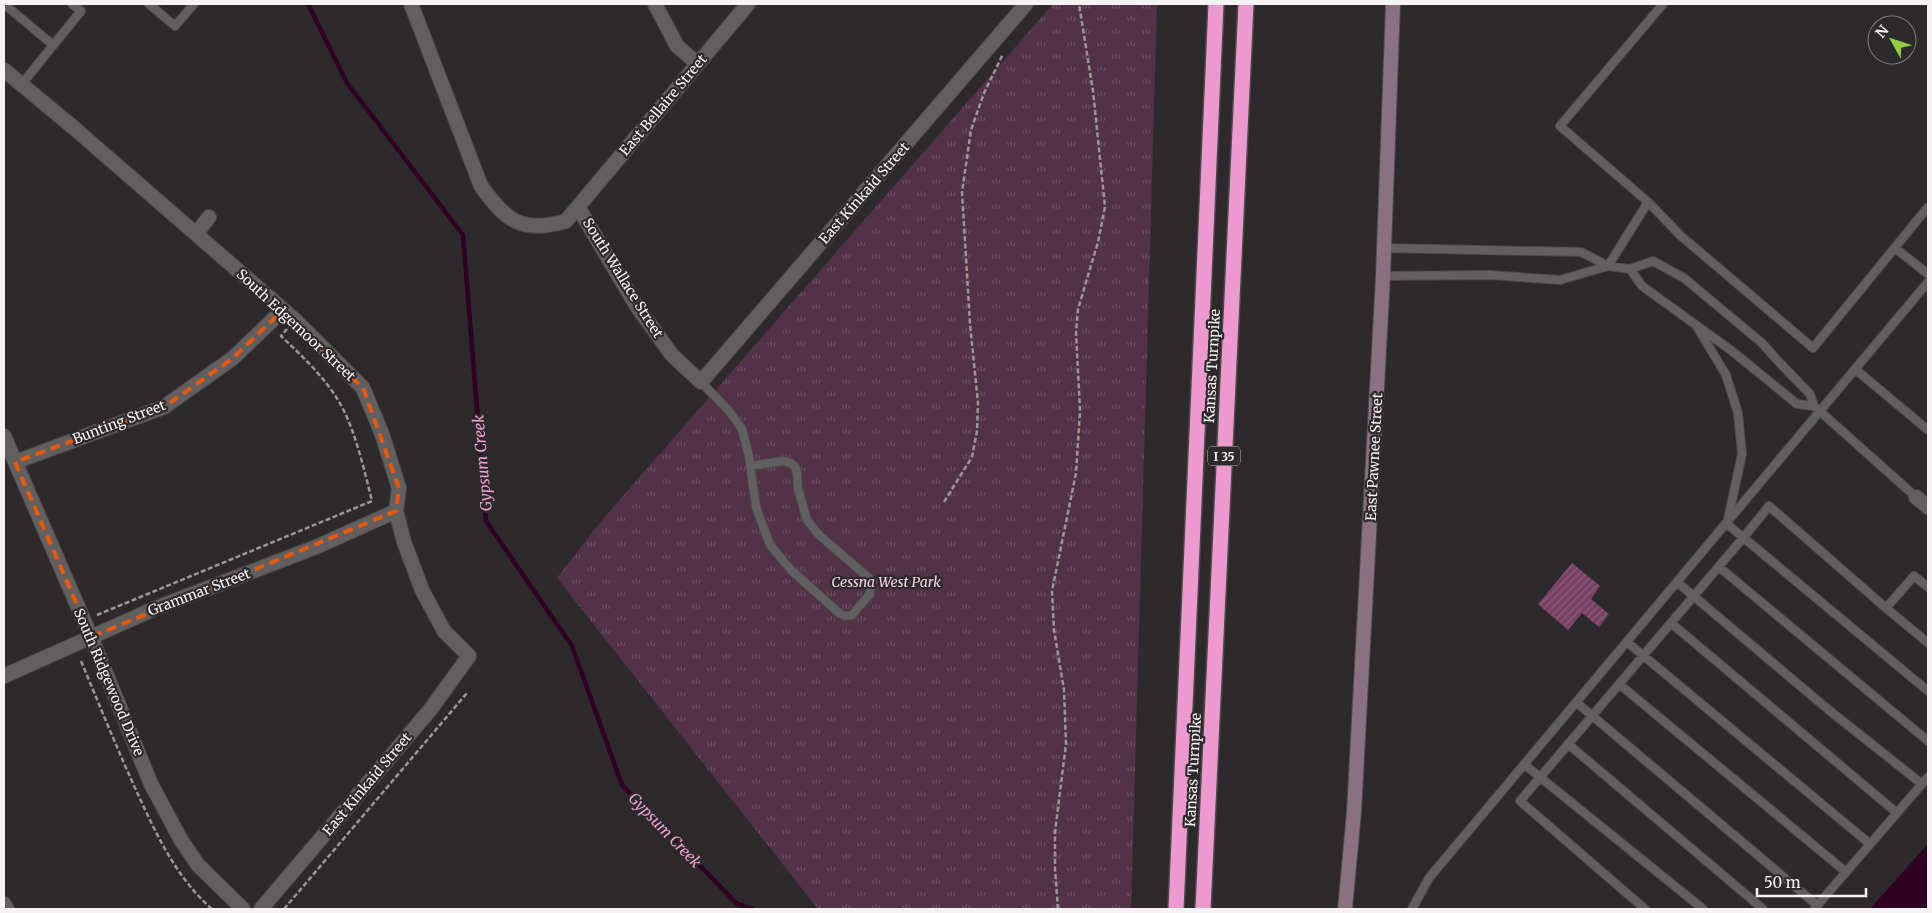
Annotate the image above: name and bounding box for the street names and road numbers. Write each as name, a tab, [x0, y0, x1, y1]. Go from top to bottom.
street label: East Bellaire Street	[615, 50, 711, 159]
street label: East Kinkaid Street	[815, 138, 913, 248]
street label: South Wallace Street	[579, 215, 667, 342]
street label: South Edgemoor Street	[233, 265, 360, 385]
street label: Kansas Turnpike	[1200, 308, 1224, 424]
street label: East Pawnee Street	[1362, 392, 1386, 522]
street label: Bunting Street	[70, 396, 169, 448]
road number: I 35	[1208, 446, 1240, 466]
street label: Grammar Street	[145, 564, 253, 620]
street label: South Ridgewood Drive	[70, 605, 148, 759]
street label: Kansas Turnpike	[1181, 712, 1205, 828]
street label: East Kinkaid Street	[319, 728, 416, 839]

